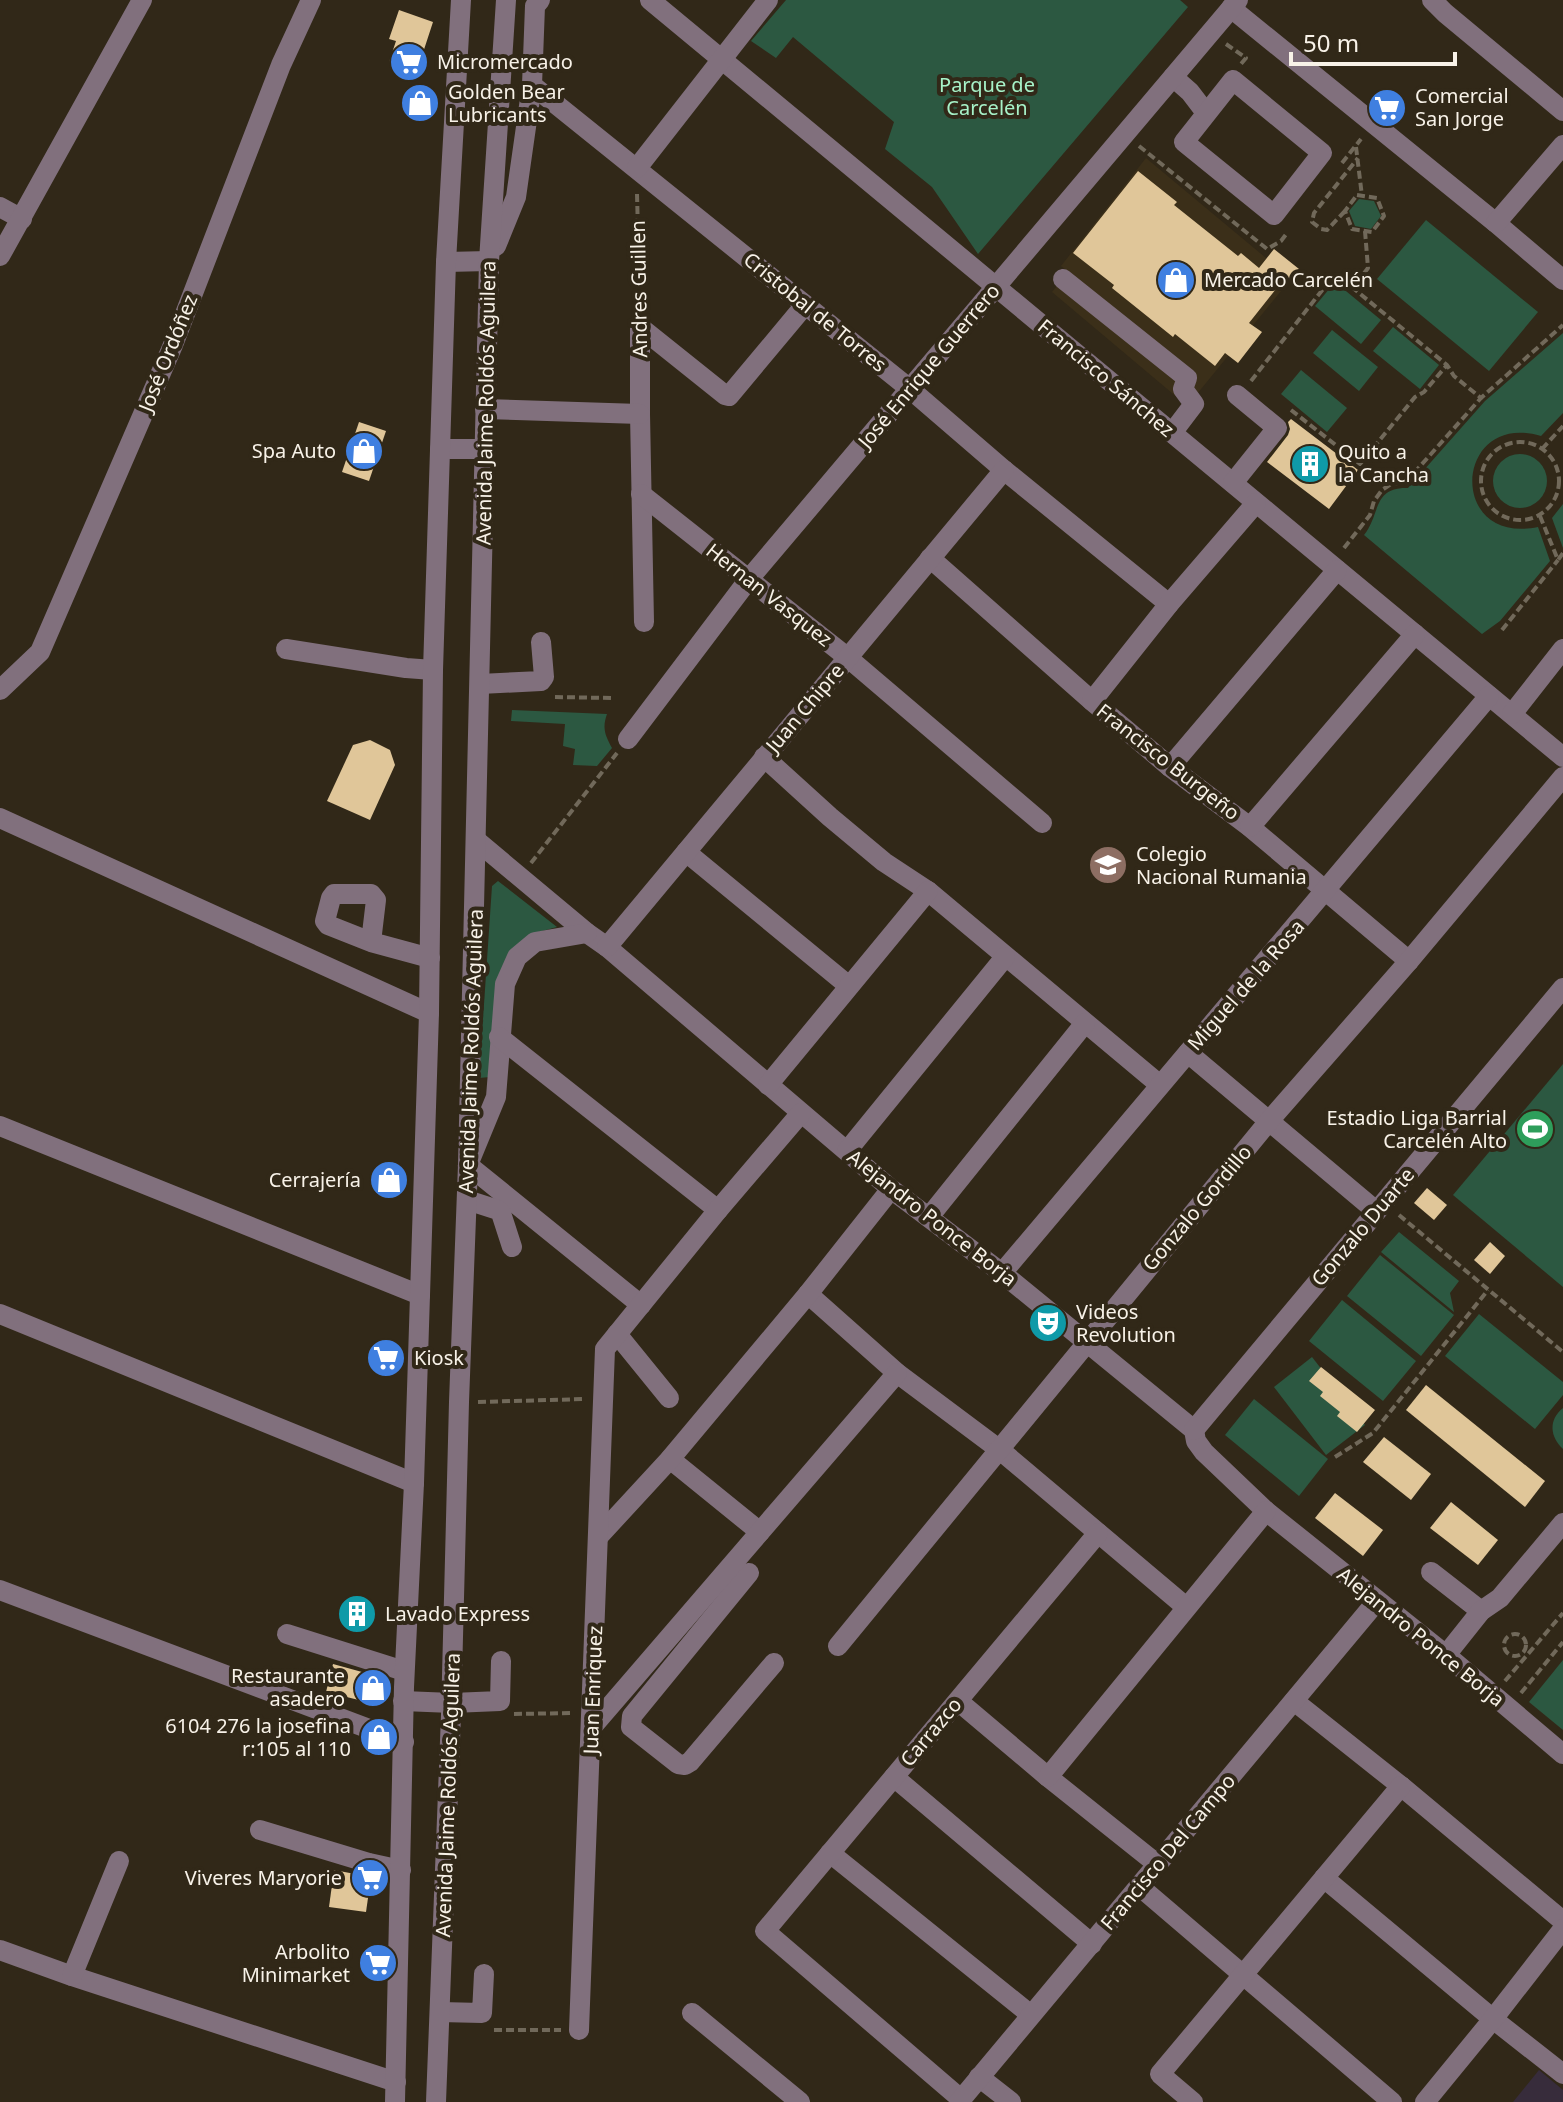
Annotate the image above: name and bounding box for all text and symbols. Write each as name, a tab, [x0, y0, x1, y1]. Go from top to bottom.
scale bar	[1291, 16, 1455, 66]
text: 50 m	[1303, 26, 1359, 59]
supermarket icon: Micromercado	[388, 41, 430, 83]
place label: Micromercado	[437, 48, 573, 75]
park label: Parque de Carcelén	[939, 71, 1035, 121]
place label: Golden Bear Lubricants	[448, 78, 565, 128]
shop icon: Golden Bear Lubricants	[399, 82, 441, 124]
place label: Comercial San Jorge	[1415, 82, 1509, 132]
supermarket icon: Comercial San Jorge	[1366, 87, 1408, 129]
street label: Andres Guillen	[624, 220, 653, 358]
street label: Cristobal de Torres	[738, 246, 892, 378]
shop icon: Mercado Carcelén	[1155, 259, 1197, 301]
street label: Avenida Jaime Roldós Aguilera	[470, 261, 501, 545]
place label: Mercado Carcelén	[1204, 266, 1373, 293]
street label: José Enrique Guerrero	[850, 278, 1006, 455]
street label: José Ordóñez	[131, 290, 203, 417]
street label: Francisco Sánchez	[1033, 313, 1180, 443]
shop icon: Spa Auto	[343, 430, 385, 472]
place label: Spa Auto	[252, 437, 336, 464]
place label: Quito a la Cancha	[1338, 438, 1429, 488]
building icon: Quito a la Cancha	[1289, 443, 1331, 485]
street label: Hernan Vasquez	[701, 537, 838, 652]
street label: Juan Chipre	[758, 658, 850, 759]
street label: Francisco Burgeño	[1091, 697, 1245, 826]
place label: Colegio Nacional Rumania	[1136, 840, 1307, 890]
school or university icon: Colegio Nacional Rumania	[1087, 844, 1129, 886]
street label: Avenida Jaime Roldós Aguilera	[452, 908, 489, 1194]
street label: Miguel de la Rosa	[1181, 913, 1310, 1056]
place label: Estadio Liga Barrial Carcelén Alto	[1326, 1104, 1507, 1154]
sports icon: Estadio Liga Barrial Carcelén Alto	[1514, 1108, 1556, 1150]
street label: Gonzalo Gordillo	[1136, 1139, 1257, 1276]
street label: Alejandro Ponce Borja	[842, 1143, 1022, 1292]
shop icon: Cerrajería	[368, 1159, 410, 1201]
street label: Gonzalo Duarte	[1305, 1162, 1420, 1292]
place label: Cerrajería	[269, 1166, 361, 1193]
place label: Videos Revolution	[1076, 1298, 1176, 1348]
theatre icon: Videos Revolution	[1027, 1302, 1069, 1344]
supermarket icon: Kiosk	[365, 1337, 407, 1379]
place label: Kiosk	[414, 1344, 464, 1371]
street label: Alejandro Ponce Borja	[1332, 1561, 1511, 1712]
building icon: Lavado Express	[336, 1593, 378, 1635]
place label: Lavado Express	[385, 1600, 530, 1627]
street label: Juan Enriquez	[577, 1625, 608, 1757]
street label: Avenida Jaime Roldós Aguilera	[429, 1652, 466, 1938]
place label: Restaurante asadero	[231, 1662, 345, 1712]
shop icon: Restaurante asadero	[352, 1667, 394, 1709]
street label: Carrazco	[894, 1691, 967, 1772]
place label: 6104 276 la josefina r:105 al 110	[165, 1712, 351, 1762]
shop icon: 6104 276 la josefina r:105 al 110	[358, 1716, 400, 1758]
street label: Francisco Del Campo	[1094, 1768, 1241, 1936]
supermarket icon: Viveres Maryorie	[349, 1857, 391, 1899]
place label: Viveres Maryorie	[185, 1864, 342, 1891]
place label: Arbolito Minimarket	[242, 1938, 350, 1988]
supermarket icon: Arbolito Minimarket	[357, 1942, 399, 1984]

